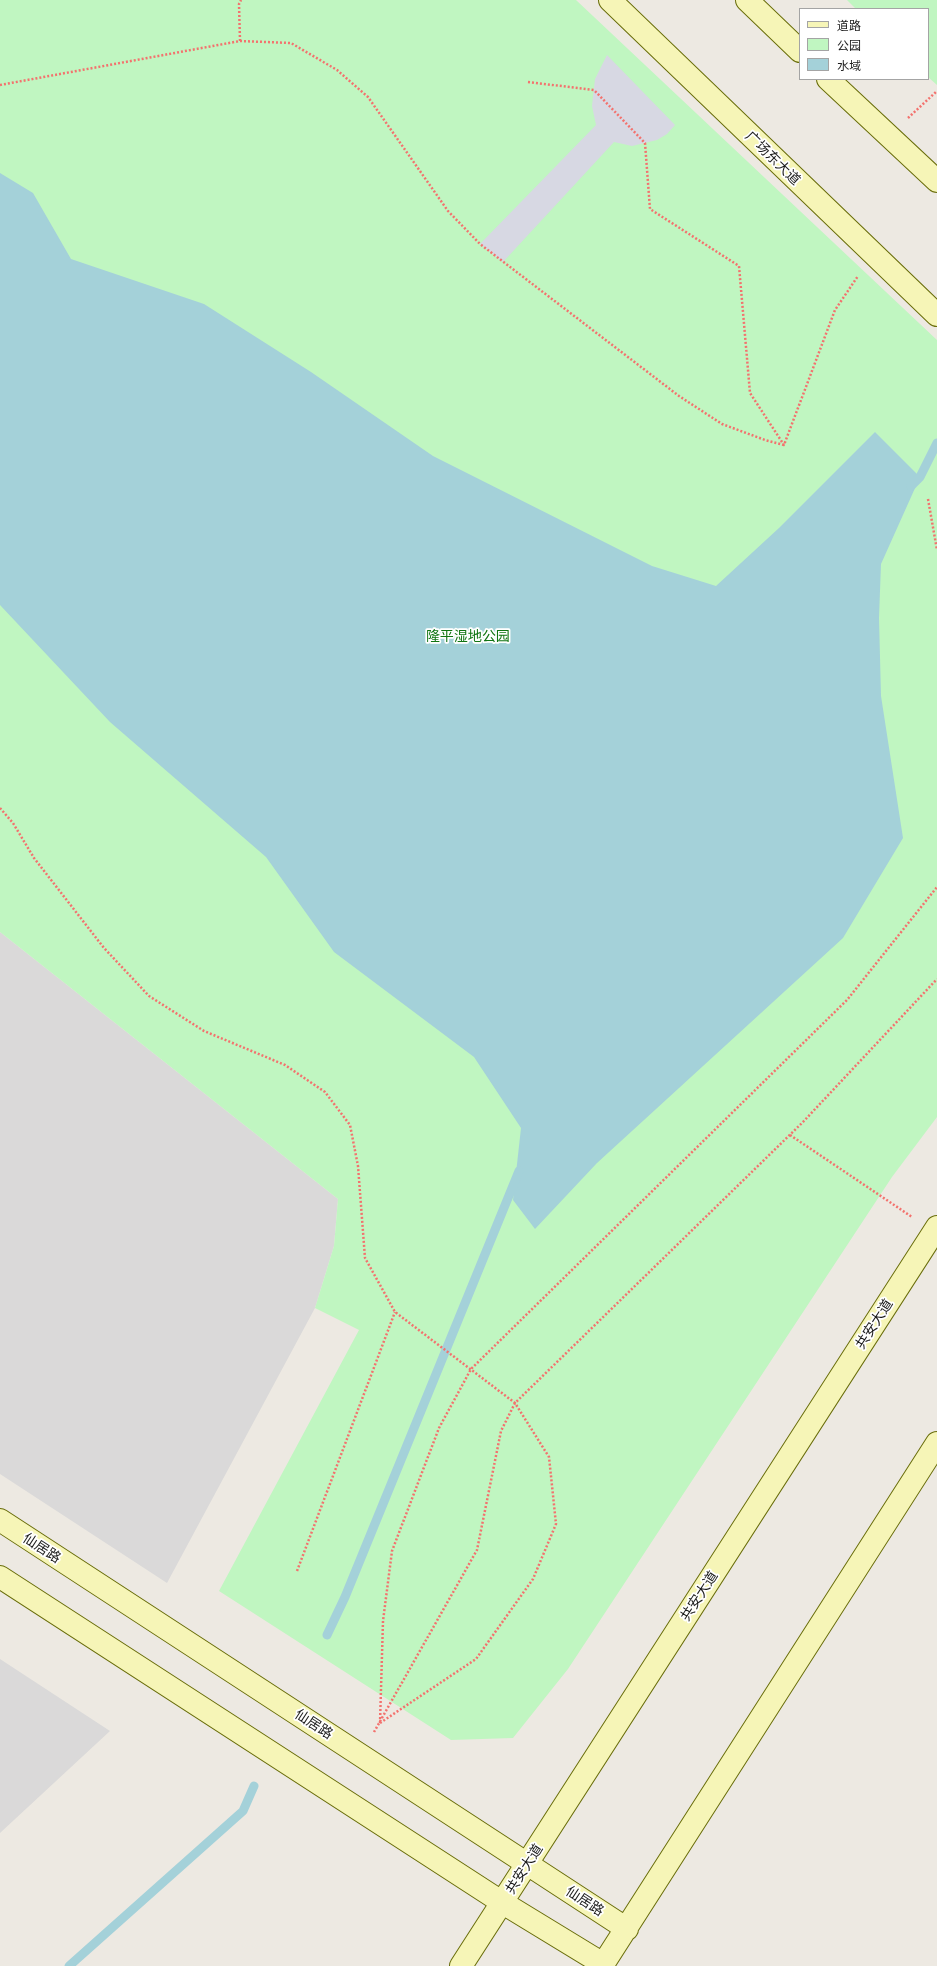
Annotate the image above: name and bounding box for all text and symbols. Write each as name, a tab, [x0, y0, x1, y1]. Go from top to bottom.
legend	[799, 8, 929, 80]
text: 道路	[837, 18, 861, 32]
text: 公园	[837, 38, 861, 52]
text: 水域	[837, 58, 861, 72]
street label: 广场东大道	[742, 128, 804, 188]
park label: 隆平湿地公园	[426, 628, 510, 644]
street label: 共安大道	[852, 1296, 896, 1352]
street label: 仙居路	[20, 1530, 64, 1566]
street label: 共安大道	[677, 1568, 721, 1624]
street label: 仙居路	[292, 1706, 336, 1742]
street label: 共安大道	[502, 1841, 546, 1897]
street label: 仙居路	[563, 1883, 607, 1919]

